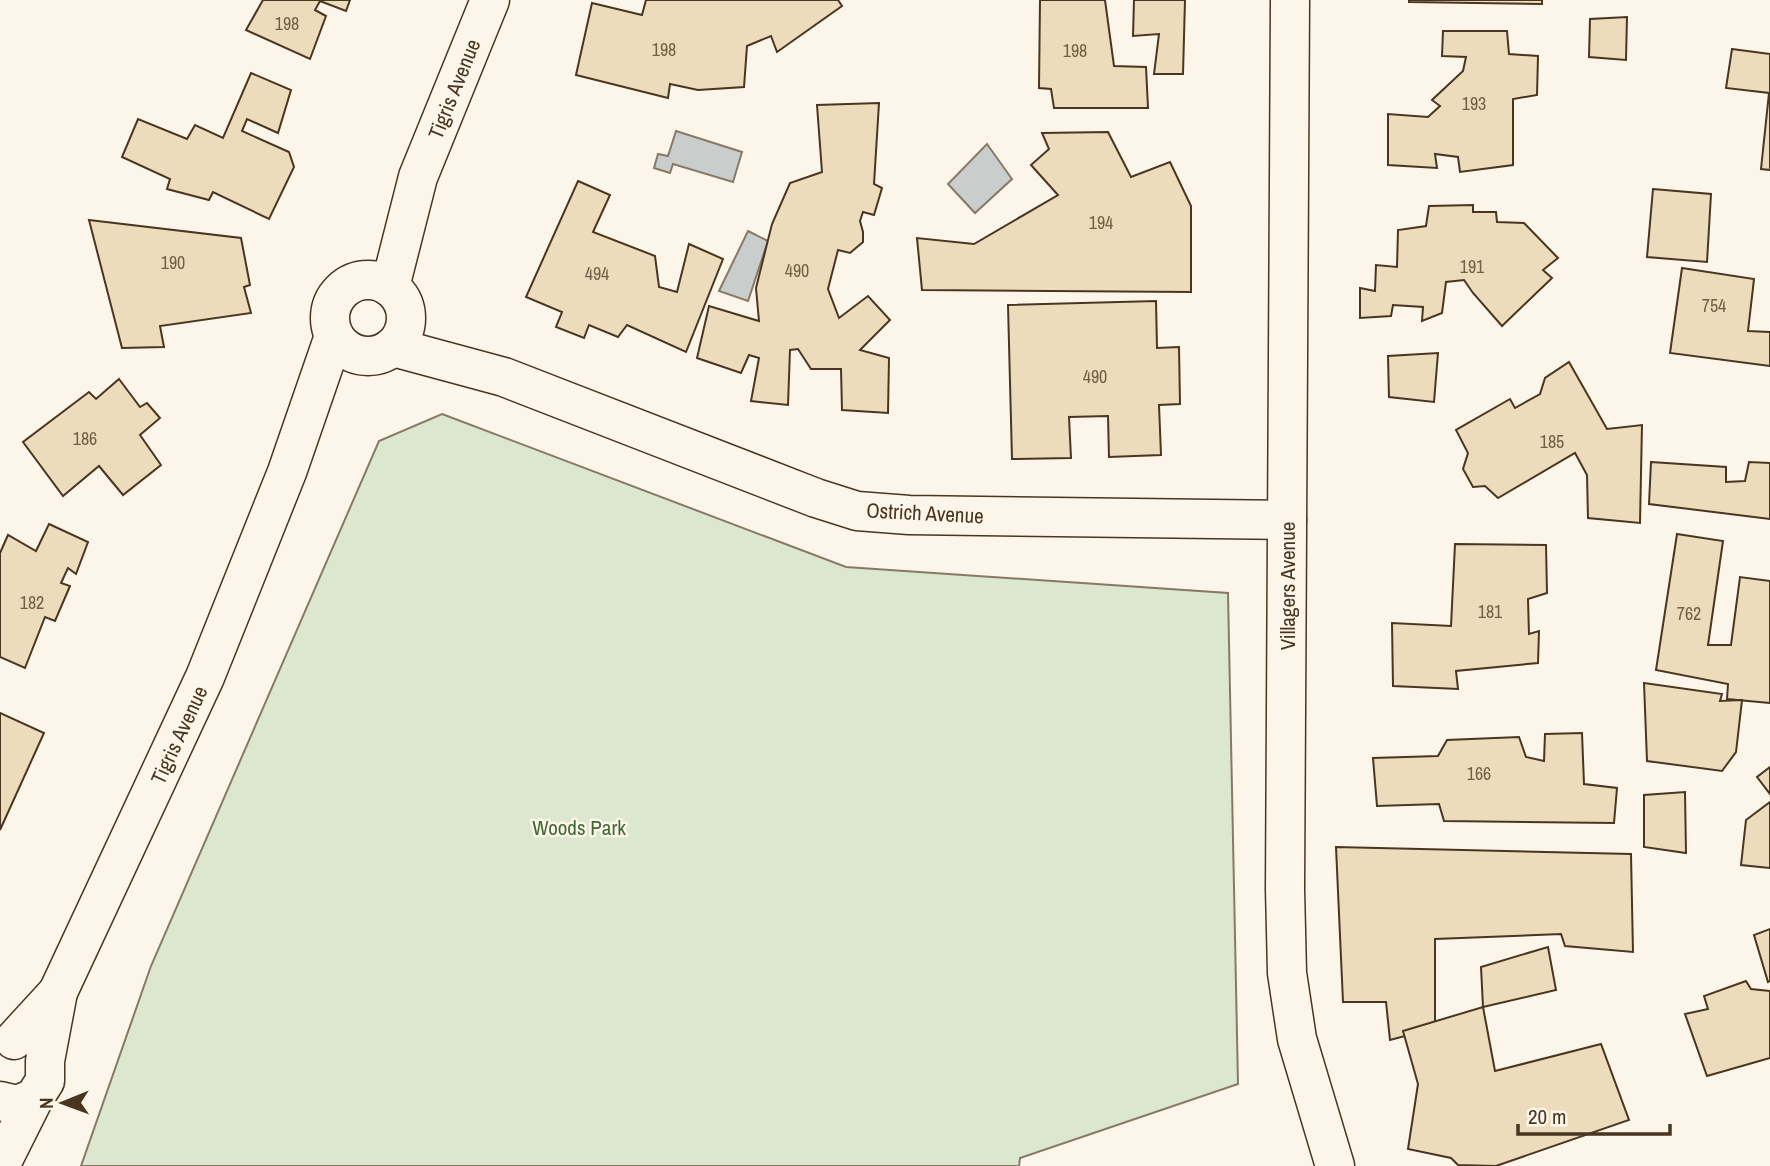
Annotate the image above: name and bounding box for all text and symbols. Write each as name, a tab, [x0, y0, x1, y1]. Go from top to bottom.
house number: 198	[275, 11, 299, 36]
street label: Tigris Avenue	[421, 35, 487, 143]
house number: 198	[652, 37, 676, 62]
house number: 198	[1063, 38, 1087, 63]
house number: 193	[1462, 91, 1486, 116]
house number: 194	[1089, 210, 1113, 235]
house number: 190	[161, 250, 185, 275]
house number: 191	[1460, 254, 1485, 279]
house number: 490	[785, 258, 809, 283]
house number: 494	[585, 261, 609, 286]
house number: 754	[1702, 293, 1726, 318]
house number: 490	[1083, 364, 1107, 389]
house number: 186	[73, 426, 97, 451]
house number: 185	[1540, 429, 1564, 454]
street label: Ostrich Avenue	[866, 495, 984, 531]
street label: Villagers Avenue	[1273, 522, 1302, 650]
house number: 182	[20, 590, 44, 615]
house number: 181	[1478, 599, 1503, 624]
house number: 762	[1677, 601, 1701, 626]
street label: Tigris Avenue	[144, 681, 214, 789]
house number: 166	[1467, 761, 1491, 786]
park label: Woods Park	[532, 813, 626, 842]
north arrow	[28, 1068, 98, 1138]
scale bar	[1518, 1092, 1670, 1136]
text: N	[33, 1097, 59, 1109]
text: 20 m	[1528, 1102, 1566, 1131]

